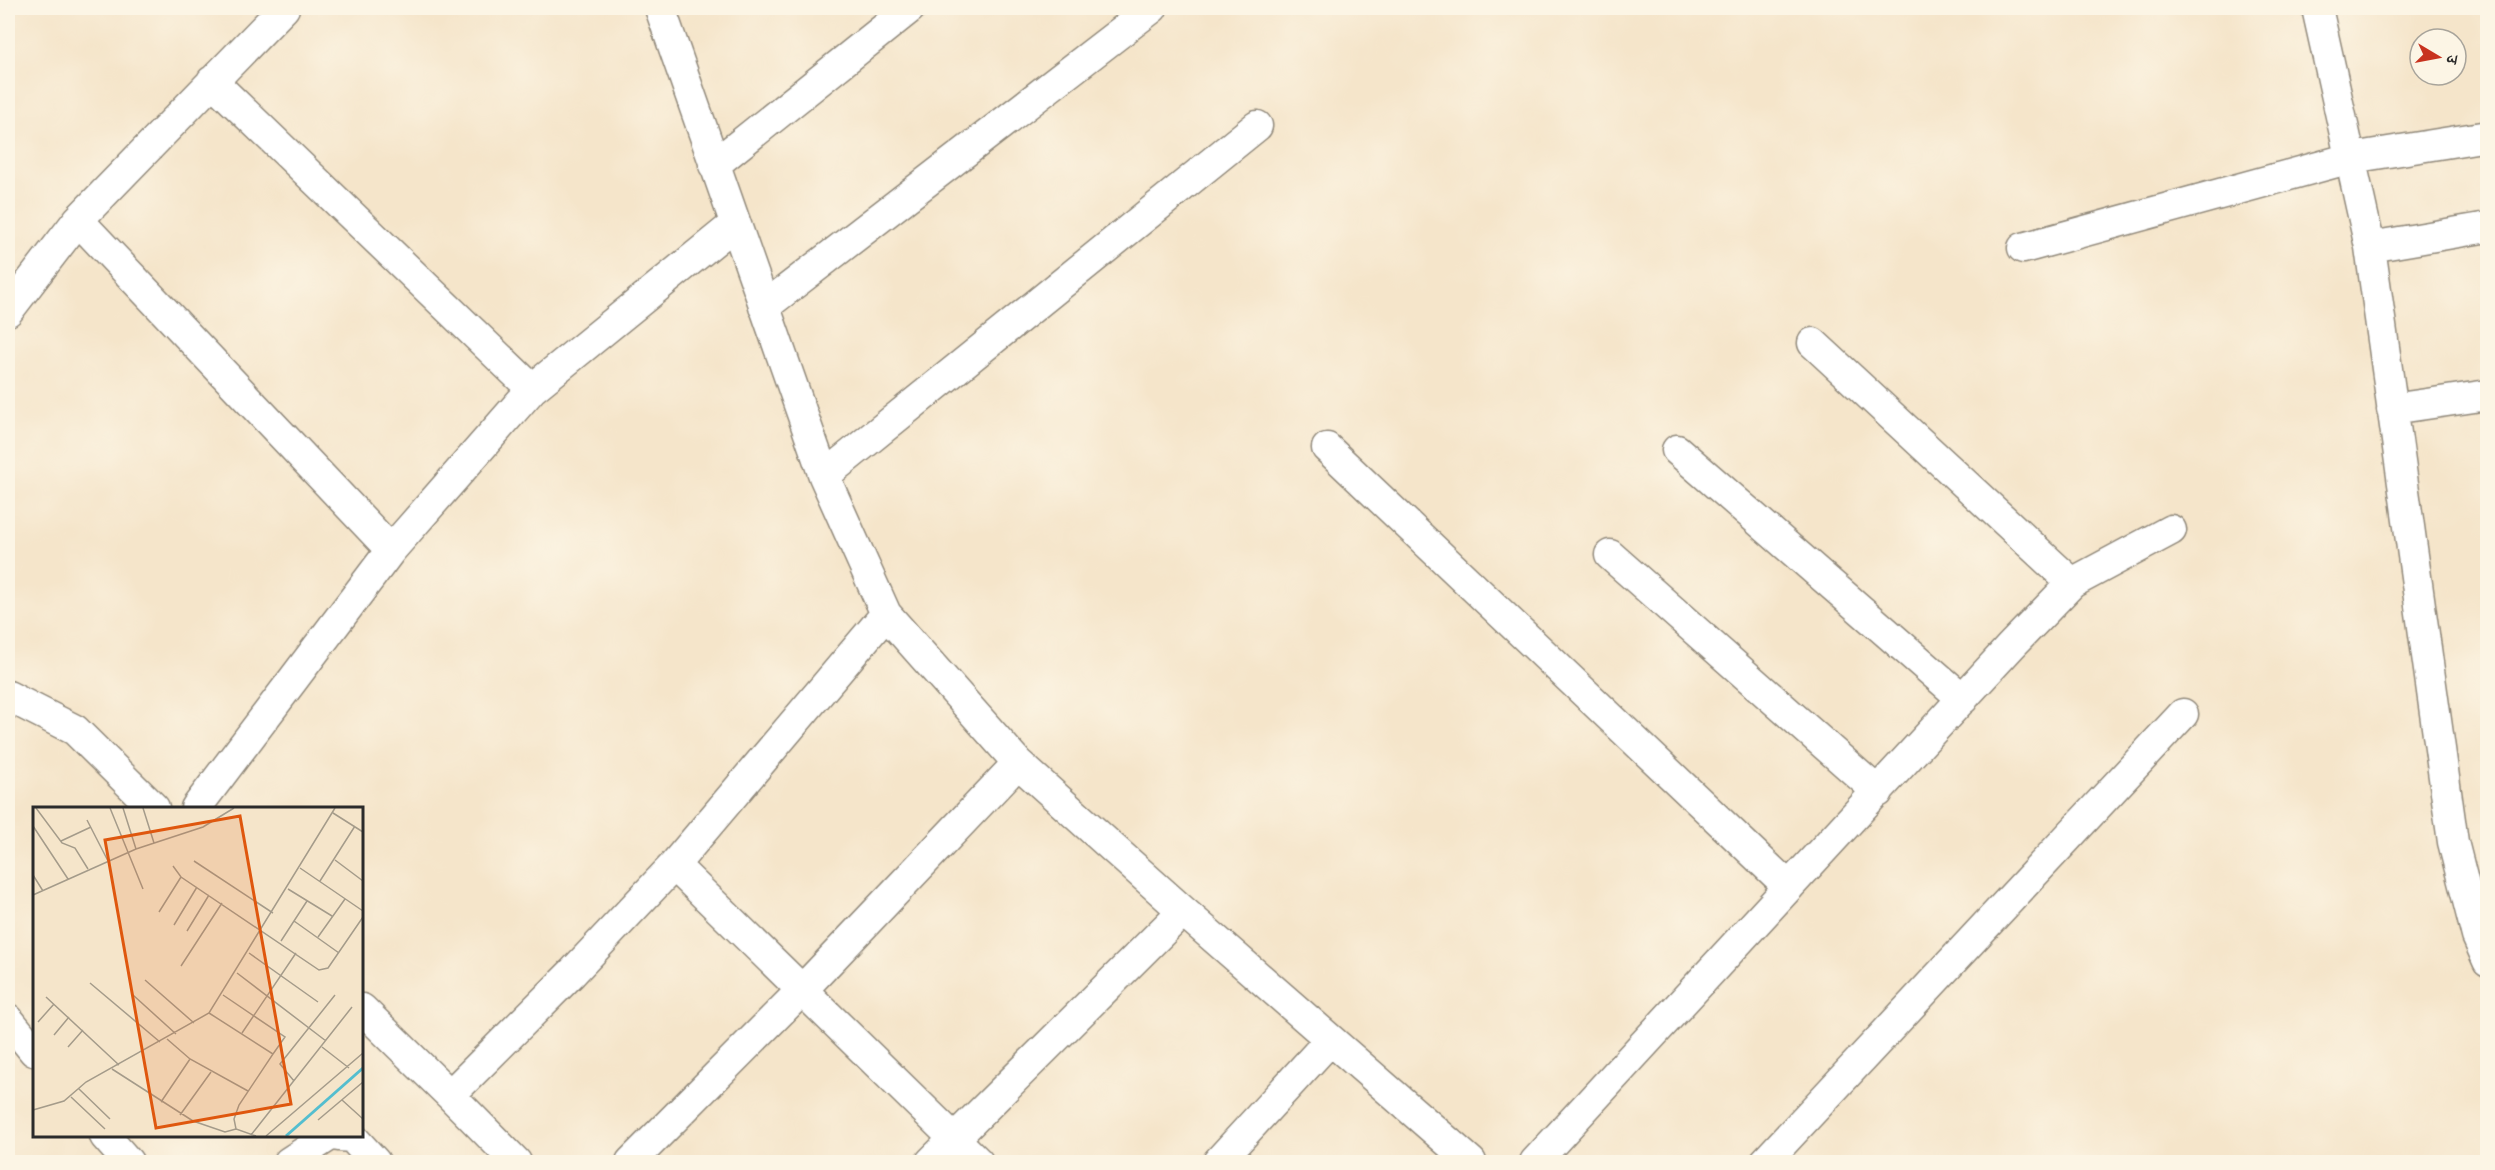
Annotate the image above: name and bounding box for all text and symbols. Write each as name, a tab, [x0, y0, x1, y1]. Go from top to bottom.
north arrow	[2408, 27, 2468, 87]
text: उ	[2441, 53, 2463, 67]
inset map	[33, 807, 363, 1137]

